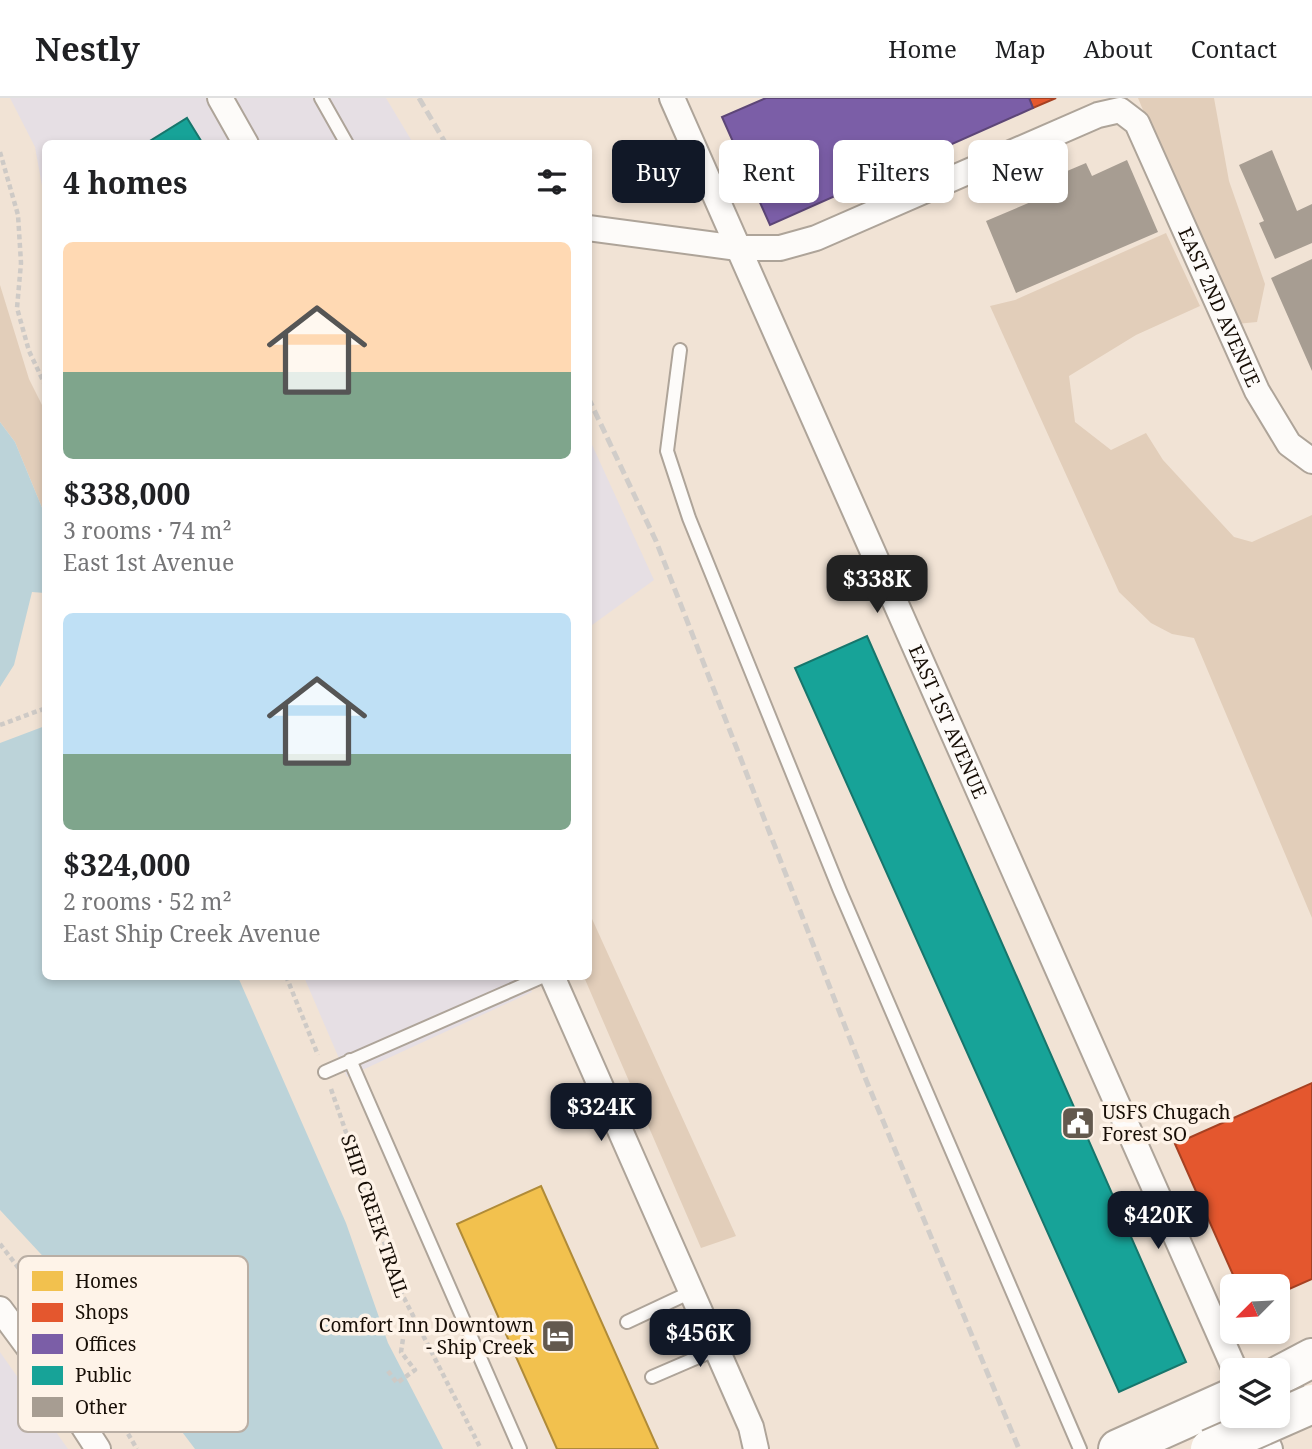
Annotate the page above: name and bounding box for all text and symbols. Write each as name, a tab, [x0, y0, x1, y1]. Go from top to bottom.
text: Nestly	[35, 26, 140, 71]
text: Home	[888, 32, 957, 65]
text: Map	[995, 32, 1046, 65]
text: About	[1084, 32, 1153, 65]
text: Contact	[1191, 32, 1277, 65]
chip: Buy	[612, 140, 705, 203]
chip: Rent	[719, 140, 819, 203]
chip: Filters	[833, 140, 954, 203]
chip: New	[968, 140, 1068, 203]
text: 4 homes	[63, 162, 187, 203]
icon: filters	[533, 163, 571, 201]
street label: EAST 2ND AVENUE	[1172, 223, 1267, 391]
icon: home	[254, 287, 380, 413]
text: $338,000	[63, 473, 190, 514]
text: 3 rooms · 74 m²	[63, 514, 232, 546]
text: East 1st Avenue	[63, 546, 234, 578]
pin: $338K	[828, 556, 926, 615]
text: $338K	[843, 562, 911, 594]
street label: EAST 1ST AVENUE	[903, 641, 993, 803]
icon: home	[254, 658, 380, 784]
text: $324,000	[63, 844, 190, 885]
text: 2 rooms · 52 m²	[63, 885, 232, 917]
text: East Ship Creek Avenue	[63, 917, 321, 949]
pin: $324K	[552, 1084, 650, 1143]
text: $324K	[567, 1090, 635, 1122]
place label: USFS Chugach Forest SO	[1102, 1099, 1231, 1147]
public building icon: USFS Chugach Forest SO	[1059, 1104, 1097, 1142]
street label: SHIP CREEK TRAIL	[335, 1131, 415, 1301]
pin: $420K	[1109, 1192, 1207, 1251]
text: $420K	[1124, 1198, 1192, 1230]
legend	[18, 1256, 248, 1432]
text: Homes	[75, 1268, 138, 1294]
north arrow	[1220, 1274, 1290, 1344]
map controls	[1220, 1274, 1290, 1428]
text: Shops	[75, 1299, 129, 1325]
pin: $456K	[651, 1310, 749, 1369]
place label: Comfort Inn Downtown - Ship Creek	[319, 1312, 535, 1360]
text: $456K	[666, 1316, 734, 1348]
hotel icon: Comfort Inn Downtown - Ship Creek	[539, 1317, 577, 1355]
text: Offices	[75, 1331, 136, 1357]
button: layers	[1220, 1358, 1290, 1428]
text: Public	[75, 1362, 132, 1388]
text: Other	[75, 1394, 127, 1420]

